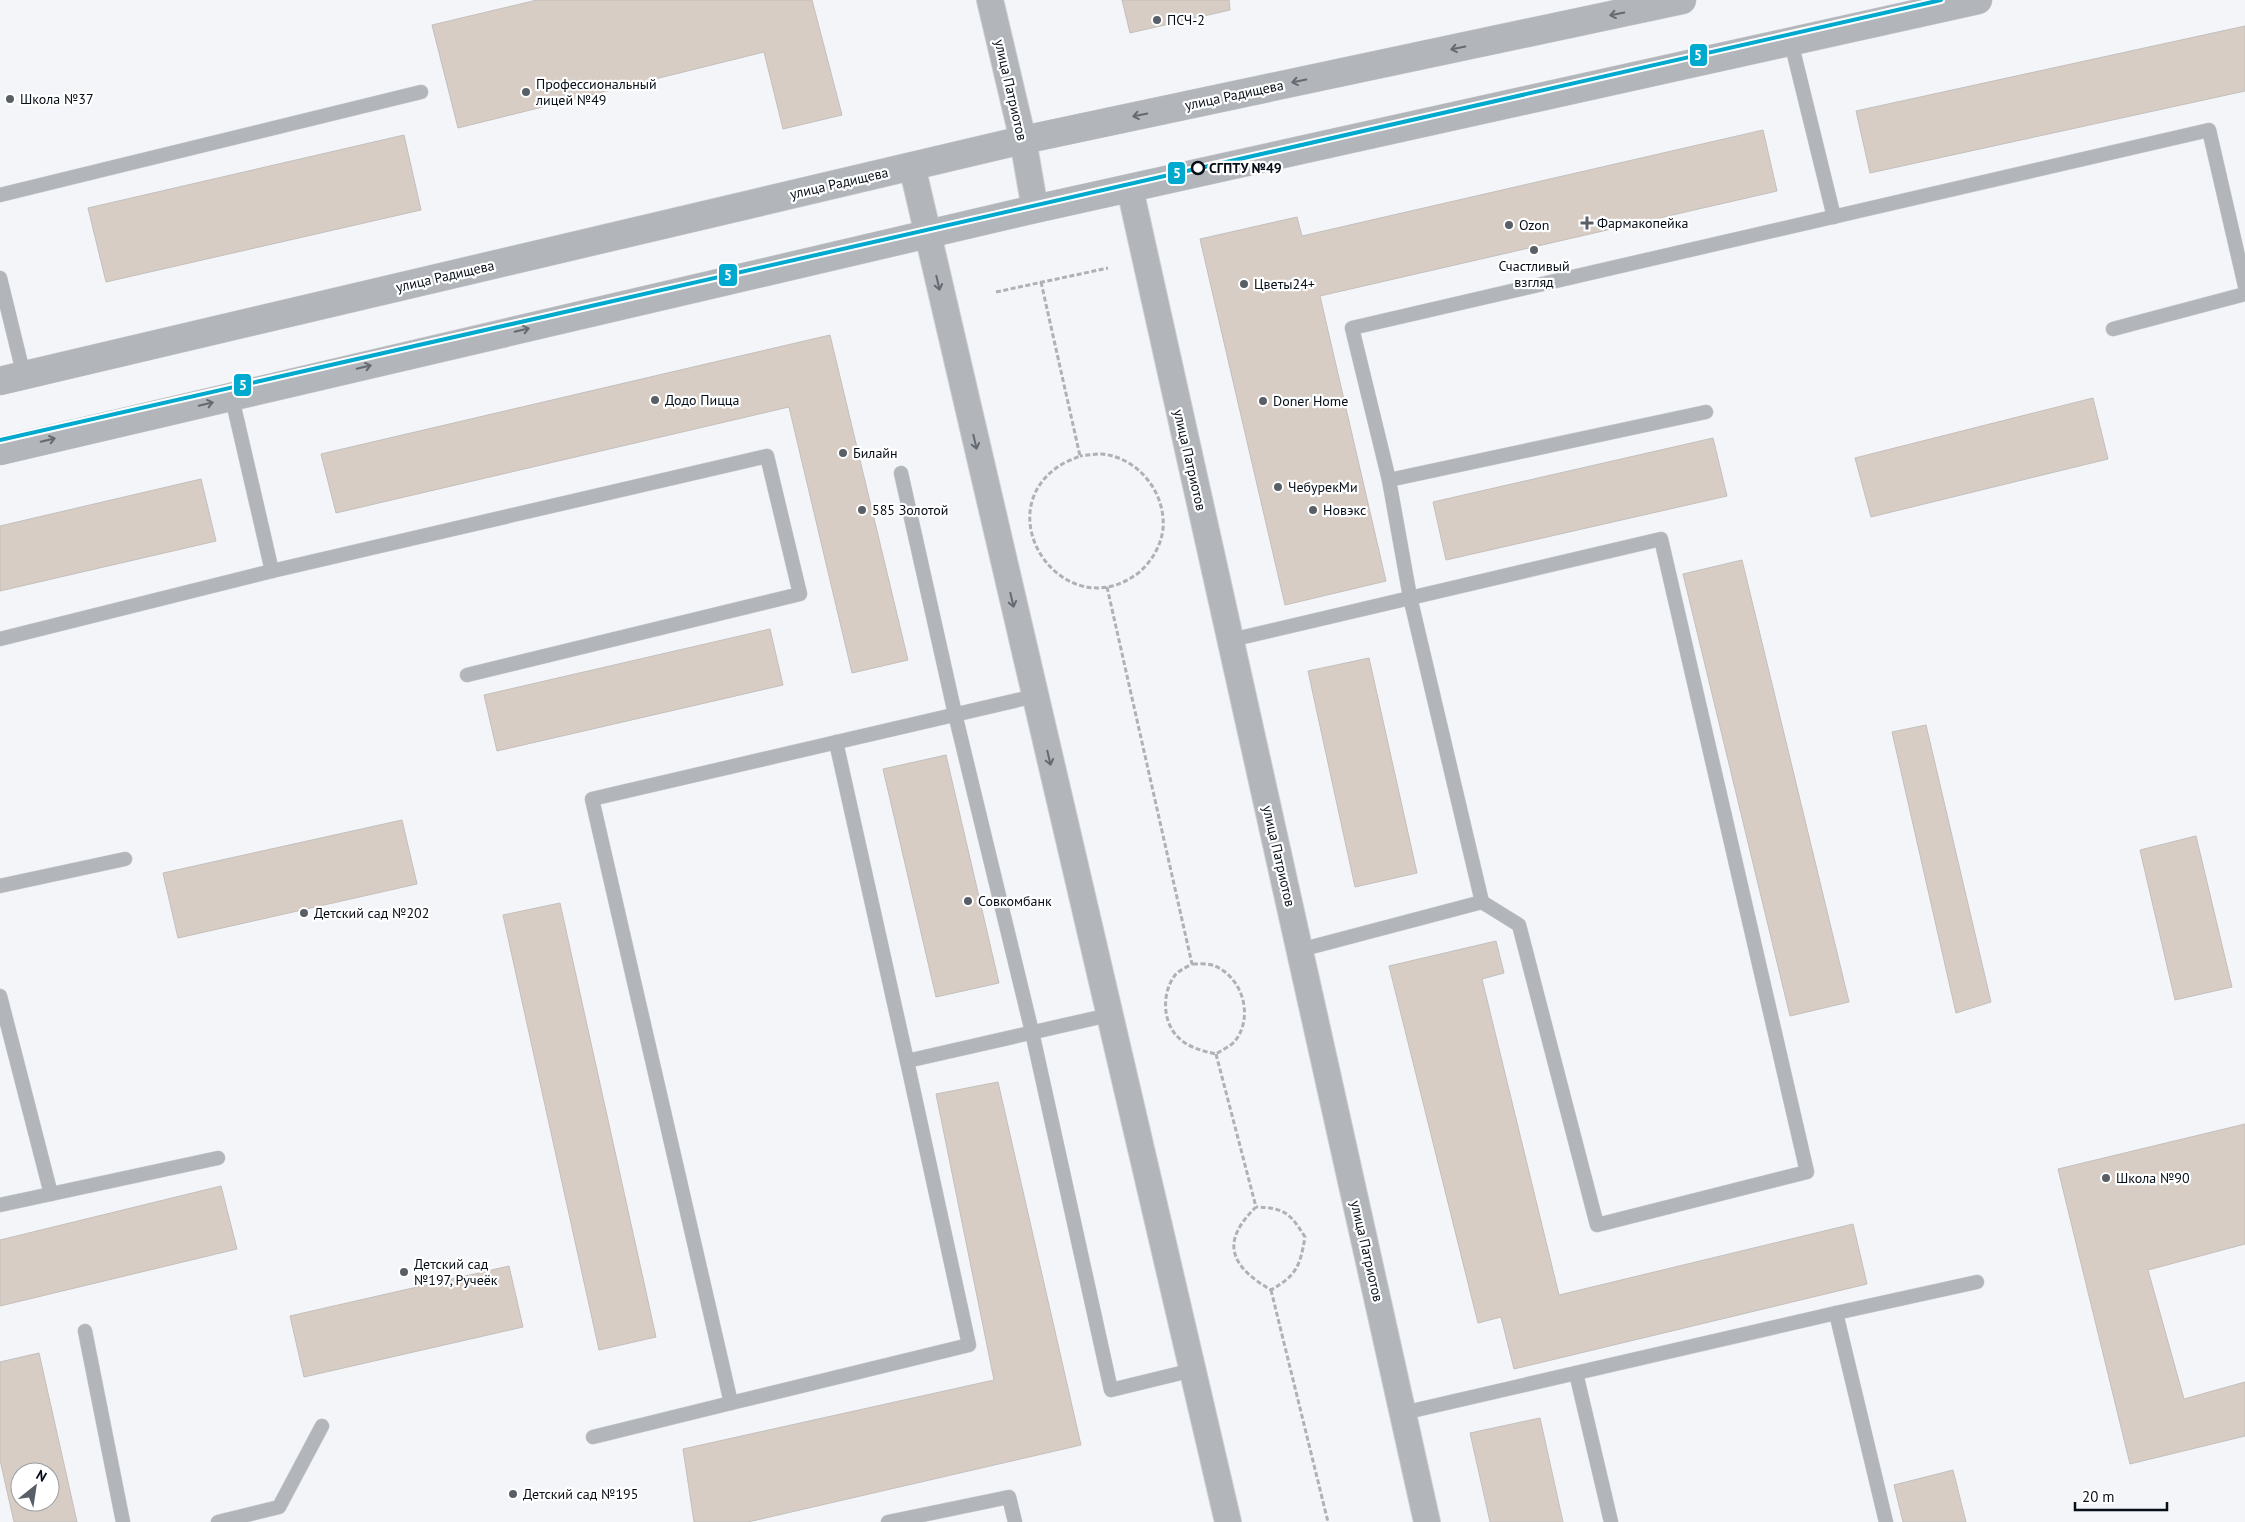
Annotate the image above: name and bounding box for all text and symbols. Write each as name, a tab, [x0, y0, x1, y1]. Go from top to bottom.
one-way arrow	[1609, 10, 1625, 19]
place label: ПСЧ-2	[1167, 11, 1205, 29]
marker: ПСЧ-2	[1151, 14, 1163, 26]
street label: улица Патриотов	[991, 38, 1031, 142]
one-way arrow	[1450, 43, 1466, 53]
line badge: 5	[1689, 43, 1708, 67]
text: 5	[1694, 46, 1702, 64]
place label: Профессиональный лицей №49	[535, 75, 657, 109]
street label: улица Радищева	[1183, 76, 1285, 114]
one-way arrow	[1291, 77, 1307, 86]
marker: Профессиональный лицей №49	[520, 86, 532, 98]
place label: Школа №37	[20, 90, 94, 108]
marker: Школа №37	[4, 93, 16, 105]
one-way arrow	[1133, 111, 1149, 120]
place label: СГПТУ №49	[1209, 159, 1282, 177]
line badge: 5	[1167, 161, 1186, 185]
marker: СГПТУ №49	[1191, 161, 1205, 175]
street label: улица Радищева	[788, 163, 890, 203]
text: 5	[1173, 164, 1181, 182]
place label: Фармакопейка	[1597, 214, 1688, 232]
place label: Ozon	[1519, 216, 1549, 234]
marker: Фармакопейка	[1581, 217, 1593, 229]
marker: Ozon	[1503, 219, 1515, 231]
marker: Счастливый взгляд	[1528, 244, 1540, 256]
street label: улица Радищева	[394, 256, 496, 296]
place label: Счастливый взгляд	[1498, 257, 1570, 291]
line badge: 5	[718, 263, 738, 287]
text: 5	[724, 266, 732, 284]
one-way arrow	[934, 275, 943, 291]
place label: Цветы24+	[1254, 275, 1315, 293]
marker: Цветы24+	[1238, 278, 1250, 290]
one-way arrow	[514, 325, 530, 334]
one-way arrow	[356, 362, 372, 371]
line badge: 5	[233, 373, 252, 397]
text: 5	[239, 376, 247, 394]
place label: Додо Пицца	[665, 391, 739, 409]
place label: Doner Home	[1273, 392, 1348, 410]
marker: Додо Пицца	[649, 394, 661, 406]
marker: Doner Home	[1257, 395, 1269, 407]
one-way arrow	[197, 399, 213, 408]
street label: улица Патриотов	[1170, 408, 1210, 512]
one-way arrow	[971, 433, 980, 449]
one-way arrow	[39, 435, 55, 444]
place label: Билайн	[853, 444, 898, 462]
marker: Билайн	[837, 447, 849, 459]
place label: ЧебурекМи	[1288, 478, 1358, 496]
marker: ЧебурекМи	[1272, 481, 1284, 493]
place label: 585 Золотой	[872, 501, 948, 519]
place label: Новэкс	[1323, 501, 1366, 519]
marker: 585 Золотой	[856, 504, 868, 516]
marker: Новэкс	[1307, 504, 1319, 516]
one-way arrow	[1008, 591, 1017, 607]
one-way arrow	[1045, 749, 1054, 765]
street label: улица Патриотов	[1259, 804, 1299, 908]
place label: Совкомбанк	[978, 892, 1052, 910]
marker: Совкомбанк	[962, 895, 974, 907]
place label: Детский сад №202	[314, 904, 429, 922]
marker: Детский сад №202	[298, 907, 310, 919]
place label: Школа №90	[2116, 1169, 2190, 1187]
marker: Школа №90	[2100, 1172, 2112, 1184]
street label: улица Патриотов	[1347, 1199, 1387, 1303]
place label: Детский сад №197, Ручеёк	[414, 1255, 498, 1289]
marker: Детский сад №197, Ручеёк	[398, 1266, 410, 1278]
north arrow	[10, 1462, 60, 1512]
text: N	[33, 1466, 50, 1486]
scale bar	[2075, 1480, 2168, 1512]
place label: Детский сад №195	[523, 1485, 638, 1503]
text: 20 m	[2082, 1487, 2115, 1506]
marker: Детский сад №195	[507, 1488, 519, 1500]

